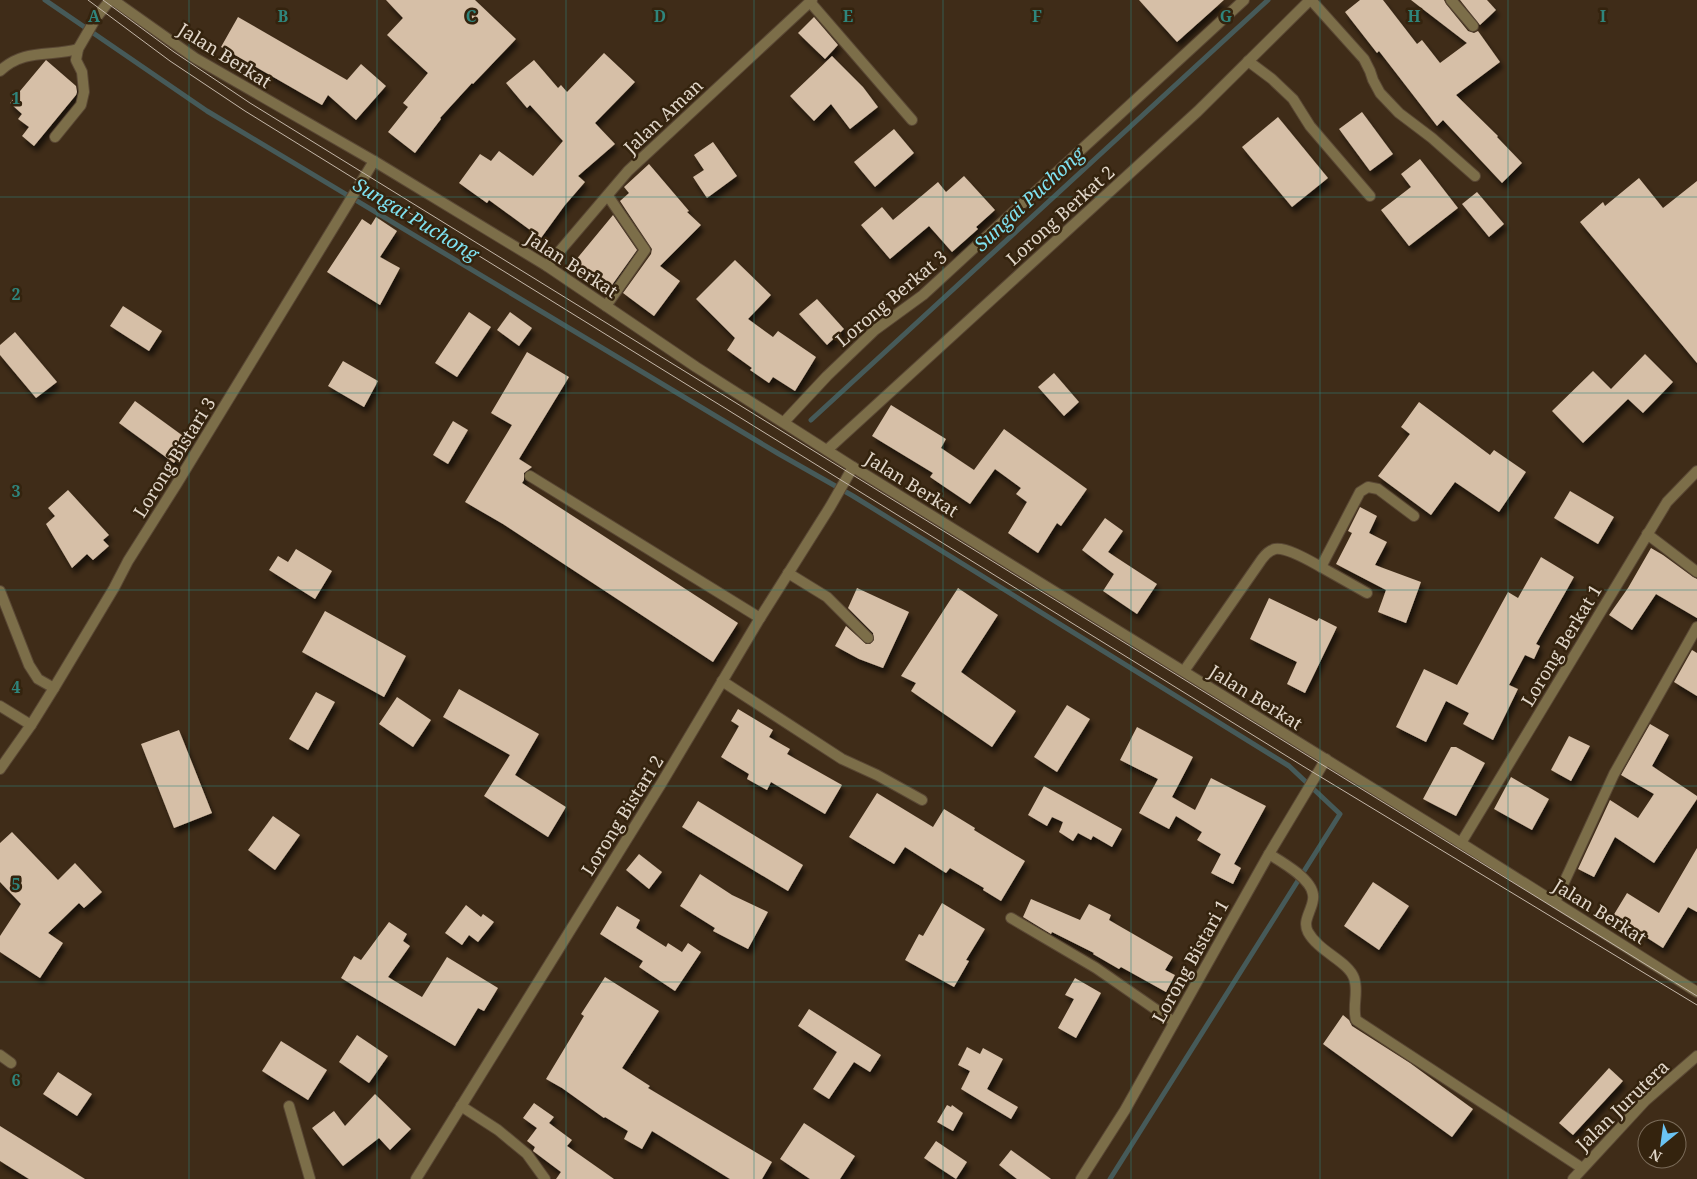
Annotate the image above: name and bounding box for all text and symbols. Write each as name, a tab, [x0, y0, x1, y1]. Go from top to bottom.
text: A	[88, 5, 101, 27]
text: B	[278, 5, 289, 27]
text: C	[466, 5, 477, 27]
text: D	[654, 5, 666, 27]
text: E	[843, 5, 853, 27]
text: F	[1032, 5, 1042, 27]
text: G	[1220, 5, 1232, 27]
text: H	[1407, 5, 1421, 27]
text: I	[1600, 5, 1606, 27]
street label: Jalan Berkat	[173, 16, 276, 93]
street label: Jalan Aman	[618, 73, 708, 160]
text: 1	[11, 87, 21, 109]
water label: Sungai Puchong	[968, 140, 1091, 257]
street label: Lorong Berkat 2	[1001, 160, 1119, 270]
water label: Sungai Puchong	[348, 171, 485, 267]
street label: Jalan Berkat	[520, 225, 623, 303]
street label: Lorong Berkat 3	[830, 244, 952, 352]
text: 2	[11, 283, 21, 305]
street label: Lorong Bistari 3	[127, 392, 221, 522]
street label: Jalan Berkat	[860, 445, 963, 522]
text: 3	[11, 480, 21, 502]
street label: Lorong Berkat 1	[1515, 580, 1607, 710]
street label: Jalan Berkat	[1204, 658, 1307, 735]
text: 4	[11, 676, 21, 698]
street label: Lorong Bistari 2	[575, 750, 669, 880]
street label: Jalan Berkat	[1548, 872, 1651, 949]
text: 5	[11, 873, 21, 895]
street label: Lorong Bistari 1	[1146, 895, 1234, 1027]
street label: Jalan Jurutera	[1570, 1054, 1674, 1156]
text: 6	[11, 1069, 21, 1091]
north arrow	[1637, 1119, 1687, 1169]
text: N	[1646, 1145, 1665, 1167]

